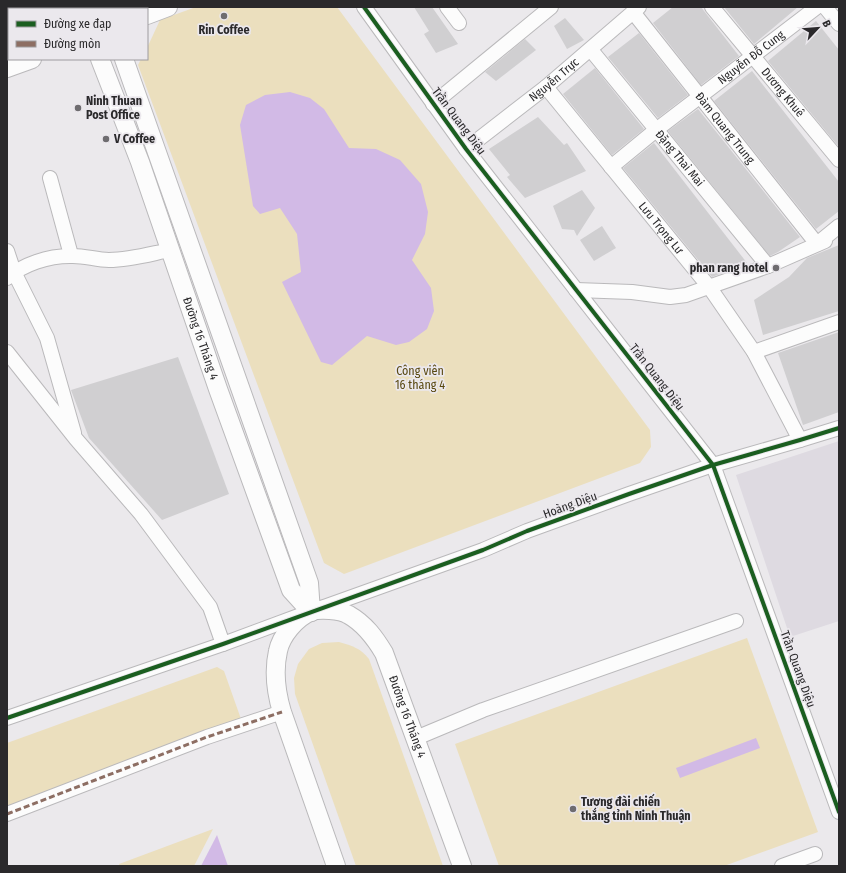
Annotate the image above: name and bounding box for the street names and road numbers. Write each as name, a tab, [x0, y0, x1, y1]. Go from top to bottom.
street label: Nguyễn Đỗ Cung	[715, 27, 787, 87]
street label: Nguyễn Trực	[526, 55, 582, 104]
street label: Dương Khuê	[758, 65, 807, 120]
street label: Trần Quang Diệu	[429, 84, 490, 157]
street label: Đàm Quang Trung	[692, 89, 758, 167]
street label: Đặng Thai Mai	[653, 127, 707, 189]
street label: Lưu Trọng Lư	[636, 199, 687, 257]
street label: Đường 16 Tháng 4	[180, 295, 221, 382]
street label: Trần Quang Diệu	[627, 340, 688, 413]
street label: Hoàng Diệu	[541, 489, 599, 521]
street label: Trần Quang Diệu	[778, 628, 819, 709]
street label: Đường 16 Tháng 4	[386, 674, 429, 760]

